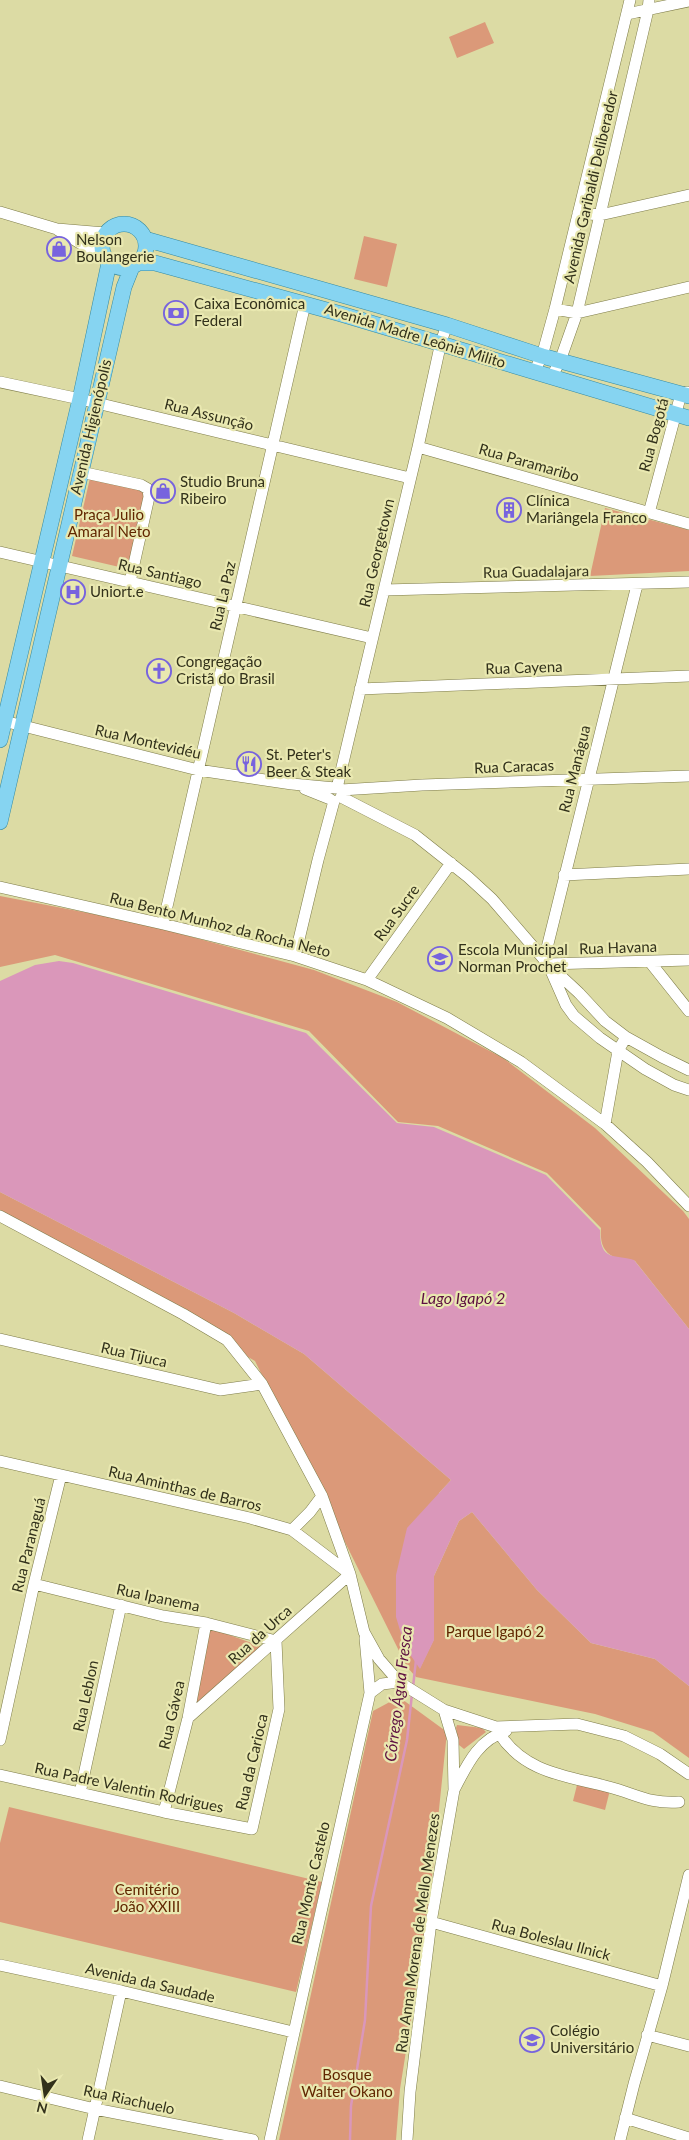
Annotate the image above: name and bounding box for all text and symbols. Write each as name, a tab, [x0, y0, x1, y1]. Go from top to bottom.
street label: Avenida Garibaldi Deliberador	[559, 88, 621, 285]
place label: Nelson Boulangerie	[76, 230, 154, 265]
shop icon: Nelson Boulangerie	[46, 236, 72, 262]
place label: Caixa Econômica Federal	[194, 294, 305, 329]
street label: Avenida Madre Leônia Milito	[323, 299, 508, 371]
bank icon: Caixa Econômica Federal	[163, 300, 189, 326]
street label: Avenida Higienópolis	[66, 357, 114, 496]
street label: Rua Assunção	[163, 394, 256, 434]
street label: Rua Bogotá	[635, 396, 672, 474]
street label: Rua Paramaribo	[477, 439, 582, 485]
place label: Studio Bruna Ribeiro	[180, 472, 265, 507]
shop icon: Studio Bruna Ribeiro	[150, 478, 176, 504]
place label: Clínica Mariângela Franco	[526, 491, 647, 526]
street label: Rua Georgetown	[355, 497, 397, 609]
building icon: Clínica Mariângela Franco	[496, 497, 522, 523]
park label: Praça Julio Amaral Neto	[67, 505, 151, 540]
street label: Rua Santiago	[117, 555, 204, 591]
street label: Rua La Paz	[205, 559, 239, 632]
street label: Rua Guadalajara	[483, 561, 589, 581]
hospital icon: Uniort.e	[60, 579, 86, 605]
place label: Uniort.e	[90, 582, 144, 600]
place label: Congregação Cristã do Brasil	[176, 652, 275, 687]
street label: Rua Cayena	[485, 657, 563, 677]
church icon: Congregação Cristã do Brasil	[146, 658, 172, 684]
street label: Rua Montevidéu	[93, 720, 203, 762]
street label: Rua Manágua	[554, 723, 594, 814]
place label: St. Peter's Beer & Steak	[266, 745, 351, 780]
restaurant icon: St. Peter's Beer & Steak	[236, 751, 262, 777]
street label: Rua Caracas	[474, 756, 554, 776]
street label: Rua Sucre	[370, 881, 423, 944]
street label: Rua Bento Munhoz da Rocha Neto	[108, 888, 333, 960]
street label: Rua Havana	[579, 937, 657, 957]
place label: Escola Municipal Norman Prochet	[458, 940, 568, 975]
school or university icon: Escola Municipal Norman Prochet	[427, 946, 453, 972]
water label: Lago Igapó 2	[421, 1288, 505, 1307]
street label: Rua Tijuca	[99, 1338, 169, 1370]
street label: Rua Aminthas de Barros	[107, 1462, 264, 1514]
street label: Rua Paranaguá	[8, 1495, 49, 1594]
street label: Rua Ipanema	[115, 1579, 202, 1615]
street label: Rua da Urca	[224, 1601, 295, 1667]
park label: Parque Igapó 2	[446, 1622, 544, 1640]
water label: Córrego Água Fresca	[380, 1625, 415, 1763]
street label: Rua Leblon	[69, 1658, 101, 1733]
street label: Rua Gávea	[154, 1679, 188, 1751]
street label: Rua da Carioca	[231, 1712, 271, 1812]
street label: Rua Padre Valentin Rodrigues	[33, 1758, 225, 1816]
street label: Rua Anna Morena de Mello Menezes	[391, 1812, 443, 2054]
street label: Rua Monte Castelo	[287, 1820, 333, 1946]
park label: Cemitério João XXIII	[114, 1880, 180, 1915]
street label: Rua Boleslau Ilnick	[490, 1915, 613, 1964]
street label: Avenida da Saudade	[84, 1958, 217, 2006]
place label: Colégio Universitário	[550, 2021, 634, 2056]
school or university icon: Colégio Universitário	[519, 2027, 545, 2053]
park label: Bosque Walter Okano	[301, 2065, 393, 2100]
north arrow	[20, 2070, 70, 2120]
street label: Rua Riachuelo	[82, 2081, 177, 2117]
text: N	[35, 2099, 49, 2118]

